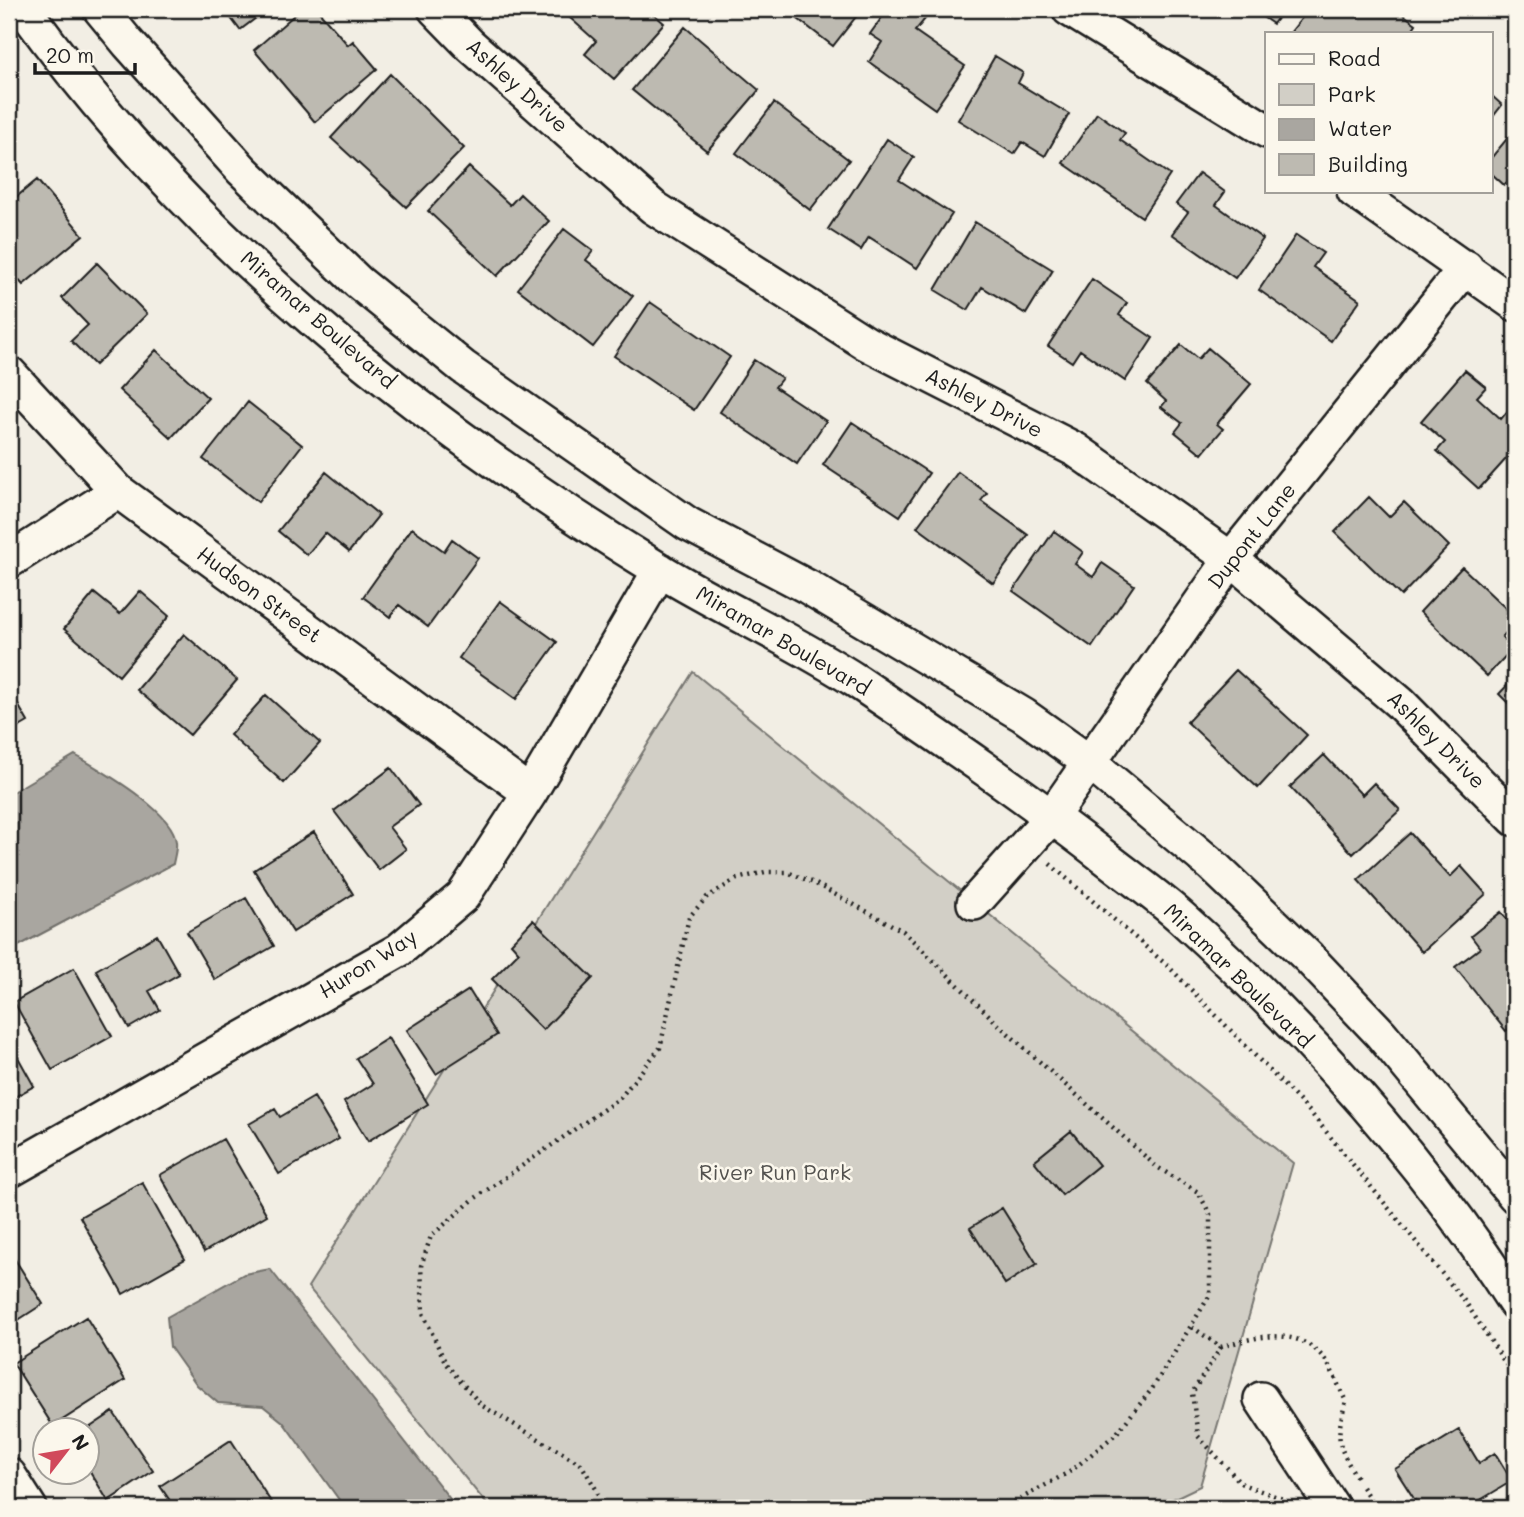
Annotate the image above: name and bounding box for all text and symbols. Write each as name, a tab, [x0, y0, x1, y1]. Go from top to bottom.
scale bar	[35, 32, 135, 76]
street label: Ashley Drive	[461, 32, 575, 138]
legend	[1265, 32, 1492, 192]
text: 20 m	[46, 41, 94, 68]
text: Road	[1328, 44, 1380, 71]
text: Park	[1328, 80, 1376, 107]
text: Water	[1328, 114, 1392, 141]
text: Building	[1328, 150, 1408, 177]
street label: Miramar Boulevard	[236, 244, 402, 394]
street label: Ashley Drive	[922, 361, 1048, 443]
street label: Dupont Lane	[1201, 476, 1301, 594]
street label: Hudson Street	[192, 539, 328, 648]
street label: Miramar Boulevard	[692, 579, 876, 701]
street label: Ashley Drive	[1382, 684, 1492, 794]
street label: Miramar Boulevard	[1159, 897, 1319, 1053]
street label: Huron Way	[313, 922, 421, 1003]
park label: River Run Park	[699, 1158, 851, 1185]
north arrow	[32, 1416, 102, 1486]
text: N	[67, 1429, 95, 1455]

